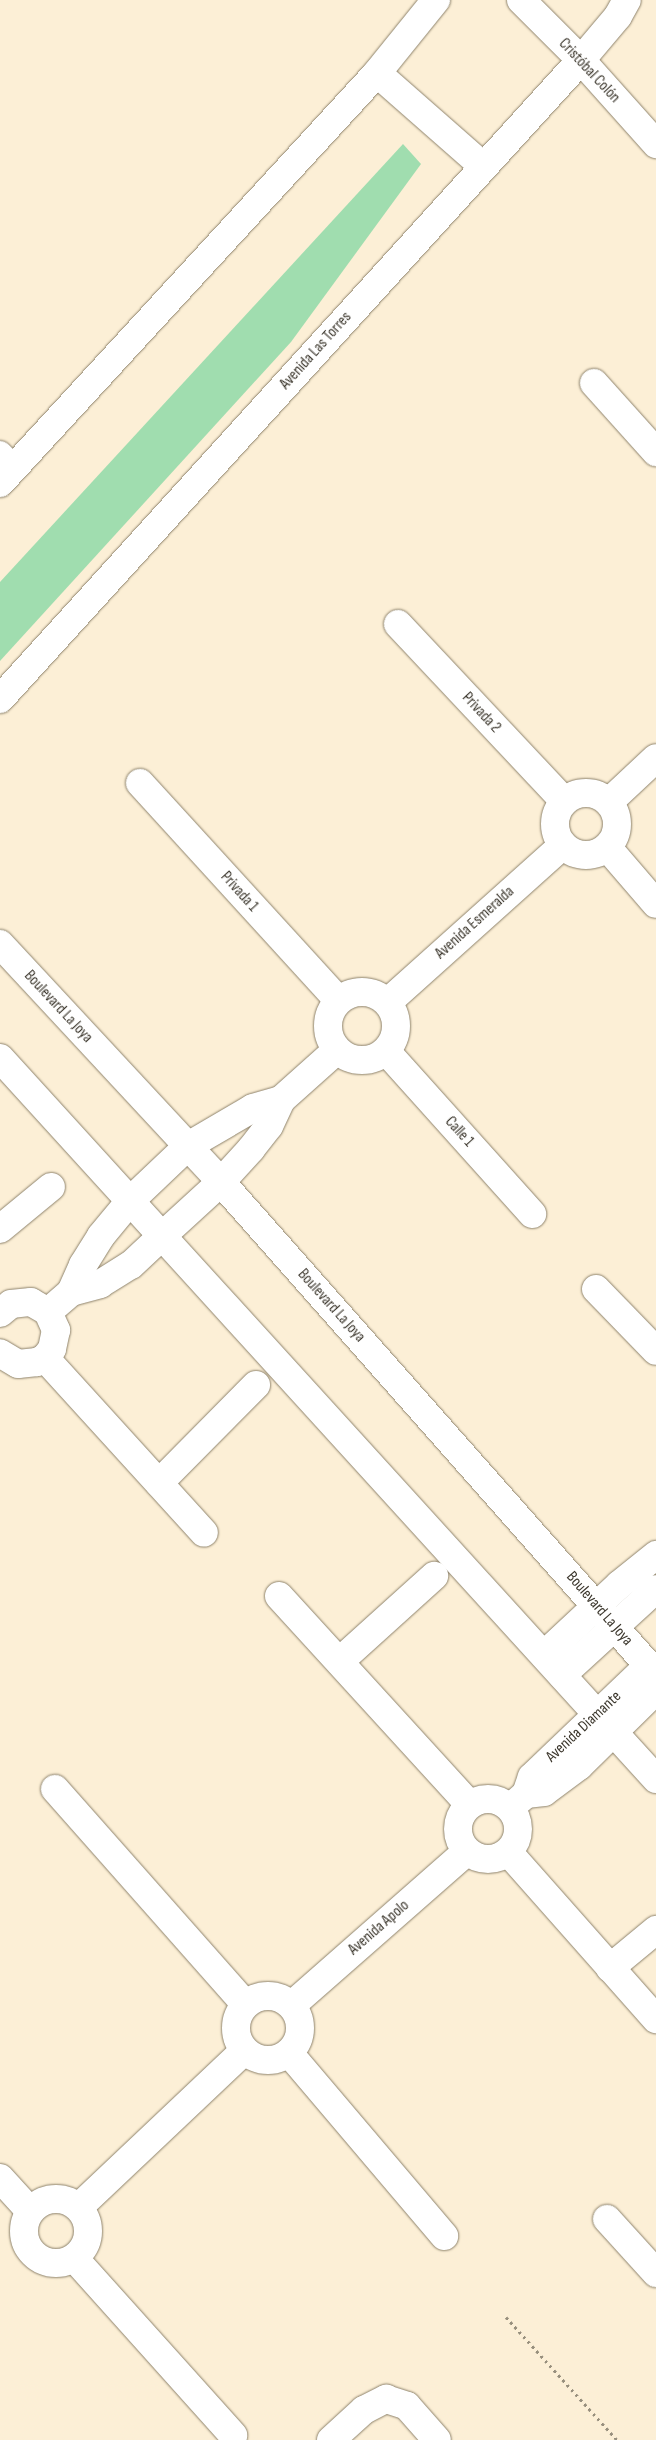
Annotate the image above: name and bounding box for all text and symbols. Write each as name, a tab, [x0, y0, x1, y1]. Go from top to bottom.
street label: Cristóbal Colón	[554, 35, 624, 107]
street label: Avenida Las Torres	[276, 308, 356, 394]
street label: Privada 2	[457, 689, 505, 737]
street label: Privada 1	[216, 868, 262, 916]
street label: Avenida Esmeralda	[432, 883, 518, 963]
street label: Boulevard La Joya	[20, 967, 96, 1047]
street label: Calle 1	[440, 1113, 478, 1151]
street label: Boulevard La Joya	[293, 1265, 369, 1347]
street label: Boulevard La Joya	[562, 1568, 636, 1650]
street label: Avenida Diamante	[542, 1687, 626, 1767]
street label: Avenida Apolo	[345, 1896, 413, 1960]

